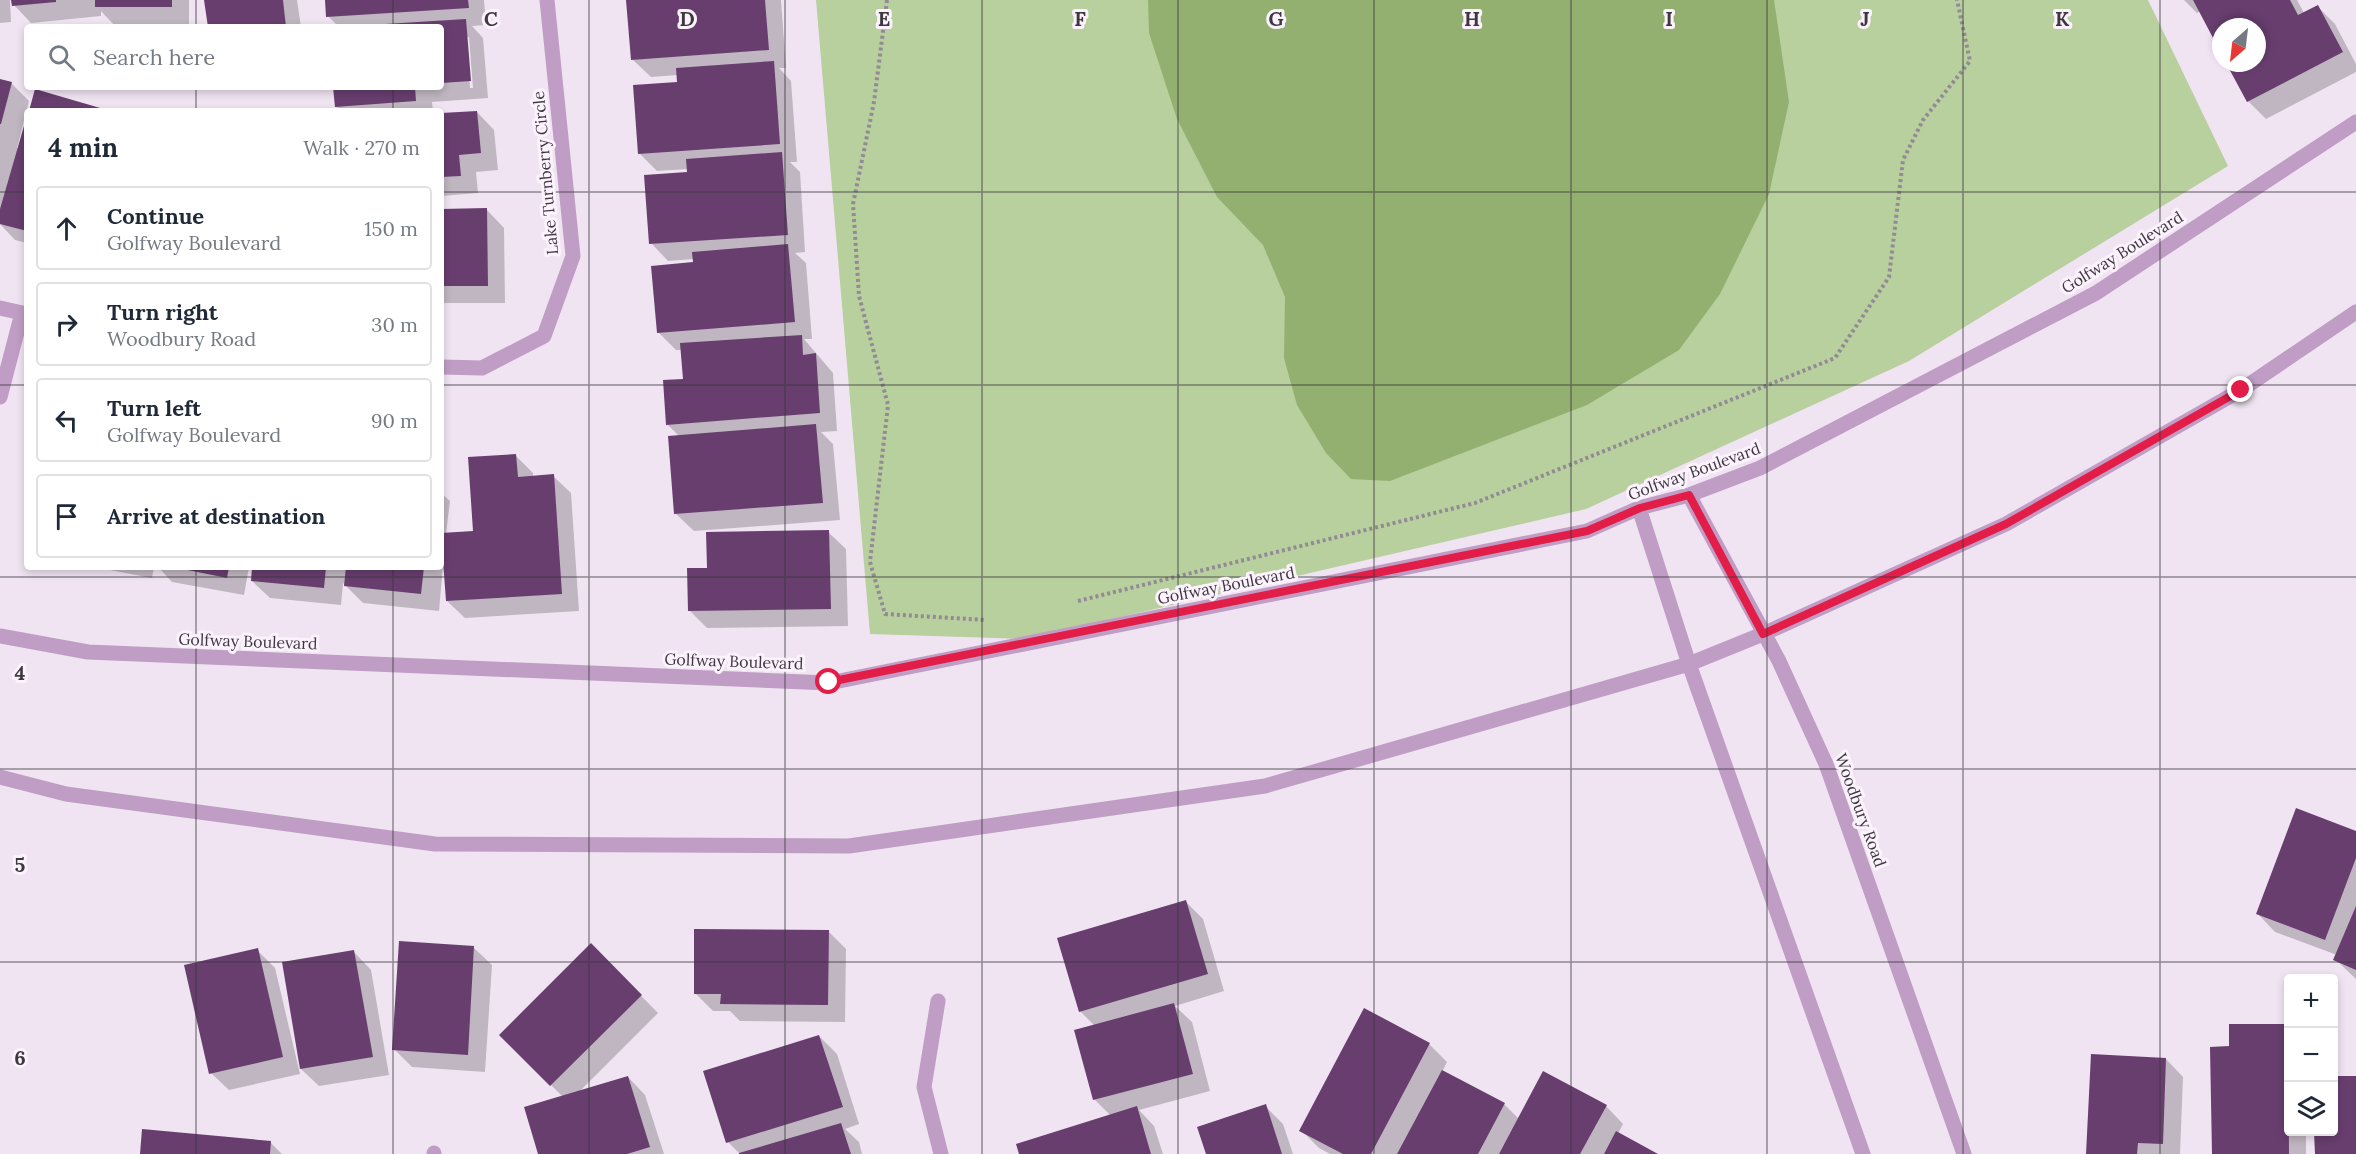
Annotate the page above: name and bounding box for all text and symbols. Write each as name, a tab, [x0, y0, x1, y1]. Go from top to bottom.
text: C	[484, 6, 498, 31]
text: D	[679, 6, 695, 31]
text: E	[878, 6, 890, 31]
text: F	[1074, 6, 1086, 31]
text: G	[1268, 6, 1284, 31]
text: H	[1464, 6, 1480, 31]
text: I	[1665, 6, 1673, 31]
text: J	[1860, 6, 1870, 31]
text: K	[2055, 6, 2070, 31]
north arrow	[2212, 18, 2266, 72]
search box	[24, 24, 444, 90]
icon: search	[45, 41, 78, 74]
text: Search here	[93, 43, 215, 71]
street label: Lake Turnberry Circle	[528, 90, 562, 256]
text: 4 min	[48, 131, 118, 164]
text: Walk · 270 m	[303, 135, 420, 160]
text: Continue	[107, 202, 204, 230]
street label: Golfway Boulevard	[2058, 206, 2187, 297]
icon: ahead	[50, 212, 83, 245]
text: 150 m	[364, 216, 418, 241]
text: Golfway Boulevard	[107, 230, 281, 255]
text: Turn right	[107, 298, 218, 326]
icon: right	[50, 308, 83, 341]
text: 30 m	[371, 312, 418, 337]
text: Woodbury Road	[107, 326, 256, 351]
route end	[2227, 376, 2253, 402]
text: Turn left	[107, 394, 201, 422]
icon: left	[50, 404, 83, 437]
text: 90 m	[371, 408, 418, 433]
text: Golfway Boulevard	[107, 422, 281, 447]
street label: Golfway Boulevard	[1625, 438, 1763, 504]
icon: arrive	[50, 500, 83, 533]
text: Arrive at destination	[107, 502, 325, 530]
street label: Golfway Boulevard	[1156, 562, 1297, 608]
street label: Golfway Boulevard	[178, 629, 318, 653]
street label: Golfway Boulevard	[664, 649, 804, 673]
text: 4	[15, 660, 26, 685]
route start	[815, 668, 841, 694]
street label: Woodbury Road	[1831, 750, 1891, 870]
text: 5	[15, 852, 26, 877]
map controls	[2284, 974, 2338, 1136]
button: +	[2284, 974, 2338, 1028]
button: −	[2284, 1028, 2338, 1082]
text: 6	[14, 1045, 26, 1070]
button: layers	[2284, 1082, 2338, 1136]

